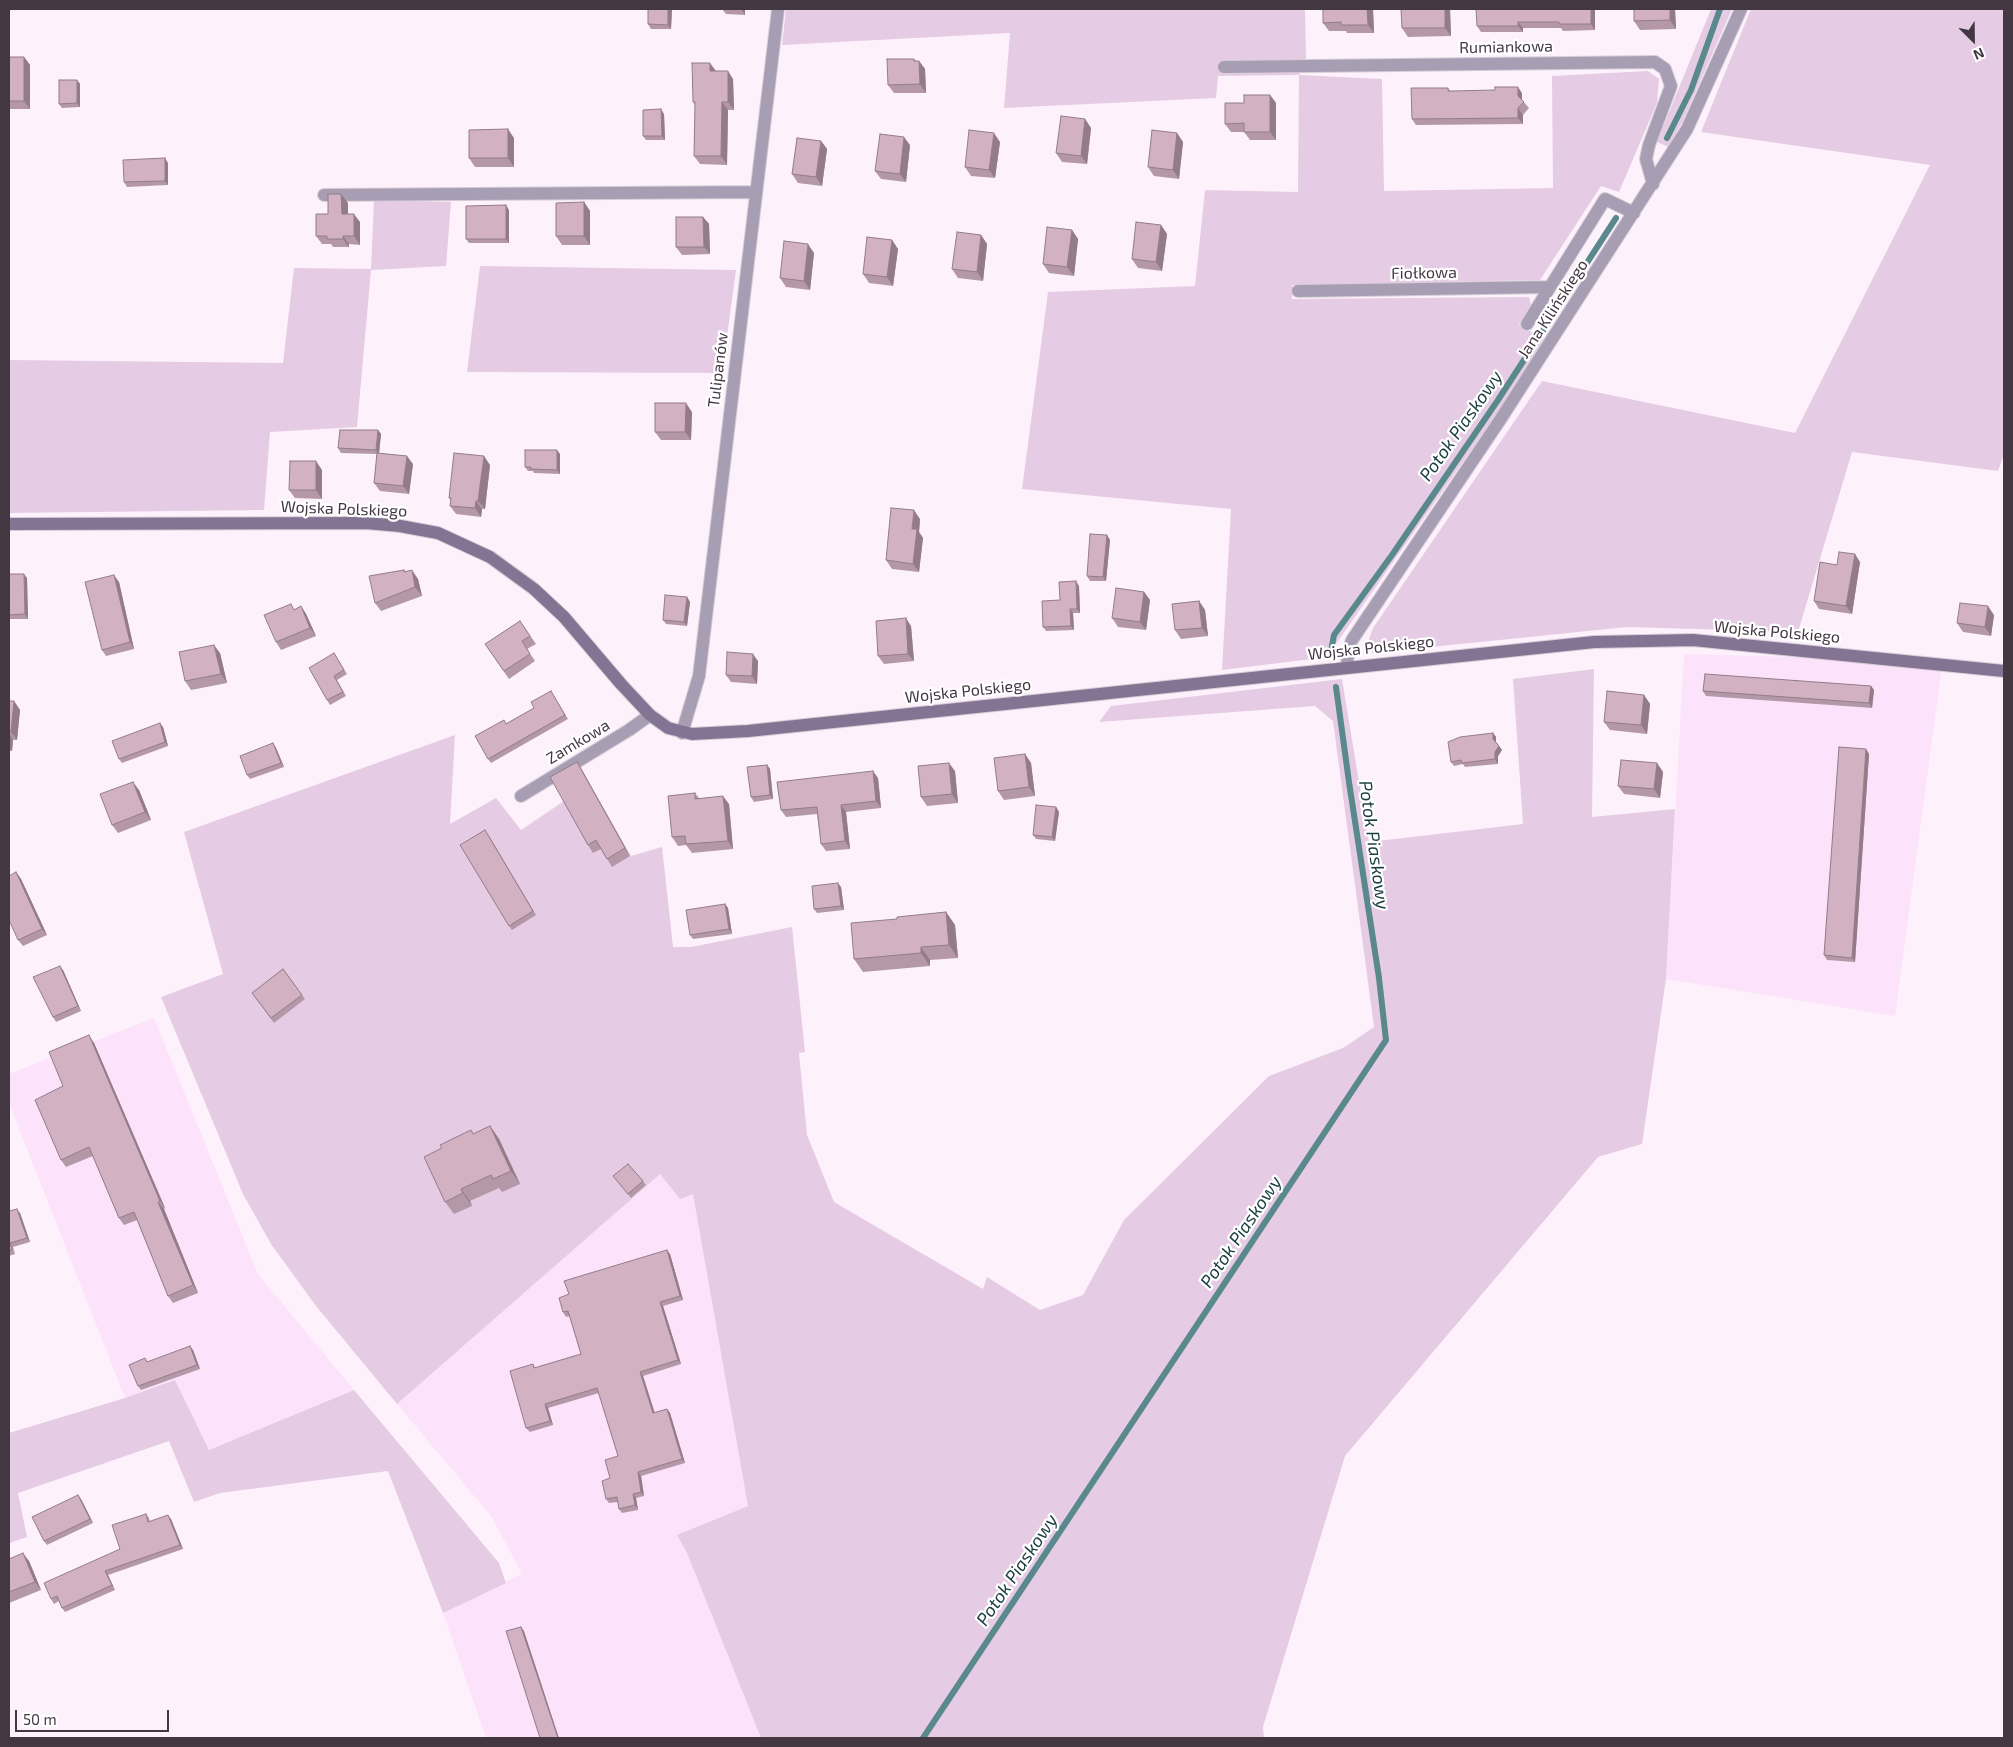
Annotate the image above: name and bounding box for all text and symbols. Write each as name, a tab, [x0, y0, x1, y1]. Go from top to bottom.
north arrow	[1948, 15, 1998, 65]
street label: Rumiankowa	[1459, 37, 1553, 57]
text: N	[1971, 44, 1987, 64]
street label: Jana Kilińskiego	[1514, 256, 1592, 362]
street label: Fiołkowa	[1391, 263, 1457, 283]
street label: Tulipanów	[704, 331, 732, 409]
water label: Potok Piaskowy	[1415, 367, 1507, 485]
street label: Wojska Polskiego	[280, 497, 408, 521]
street label: Wojska Polskiego	[1713, 617, 1841, 647]
street label: Wojska Polskiego	[1307, 632, 1435, 664]
street label: Wojska Polskiego	[904, 675, 1032, 707]
street label: Zamkowa	[543, 716, 613, 768]
water label: Potok Piaskowy	[1354, 779, 1394, 911]
water label: Potok Piaskowy	[1196, 1172, 1286, 1292]
water label: Potok Piaskowy	[972, 1510, 1062, 1630]
scale bar	[18, 1700, 171, 1732]
text: 50 m	[23, 1710, 57, 1728]

